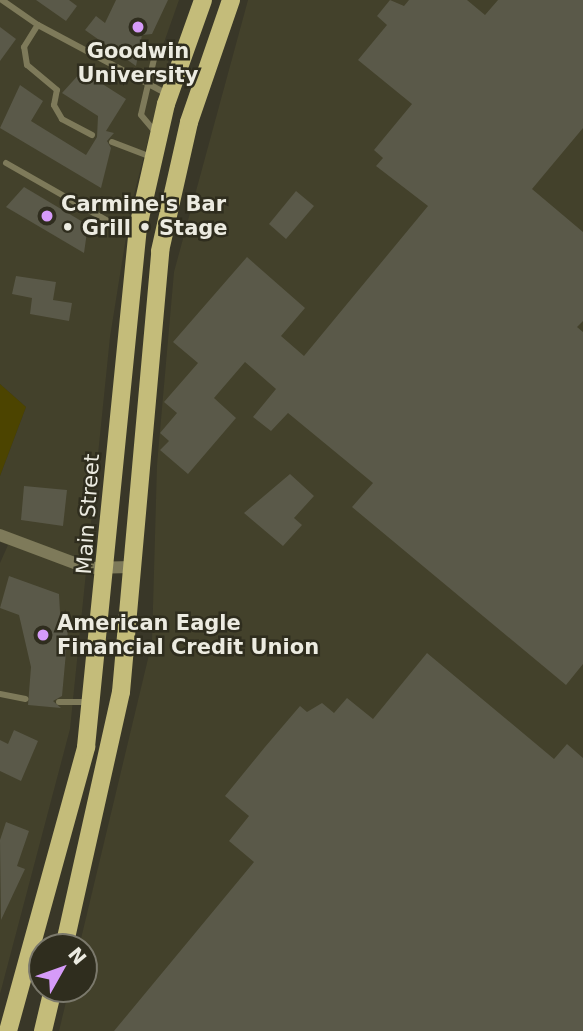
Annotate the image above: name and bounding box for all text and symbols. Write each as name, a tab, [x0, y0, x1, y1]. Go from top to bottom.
marker: Goodwin University	[130, 19, 146, 35]
place label: Goodwin University	[78, 38, 198, 88]
place label: Carmine's Bar • Grill • Stage	[61, 191, 228, 241]
marker: Carmine's Bar • Grill • Stage	[39, 208, 55, 224]
street label: Main Street	[71, 453, 105, 575]
place label: American Eagle Financial Credit Union	[57, 610, 319, 660]
marker: American Eagle Financial Credit Union	[35, 627, 51, 643]
north arrow	[28, 933, 98, 1003]
text: N	[64, 943, 91, 969]

